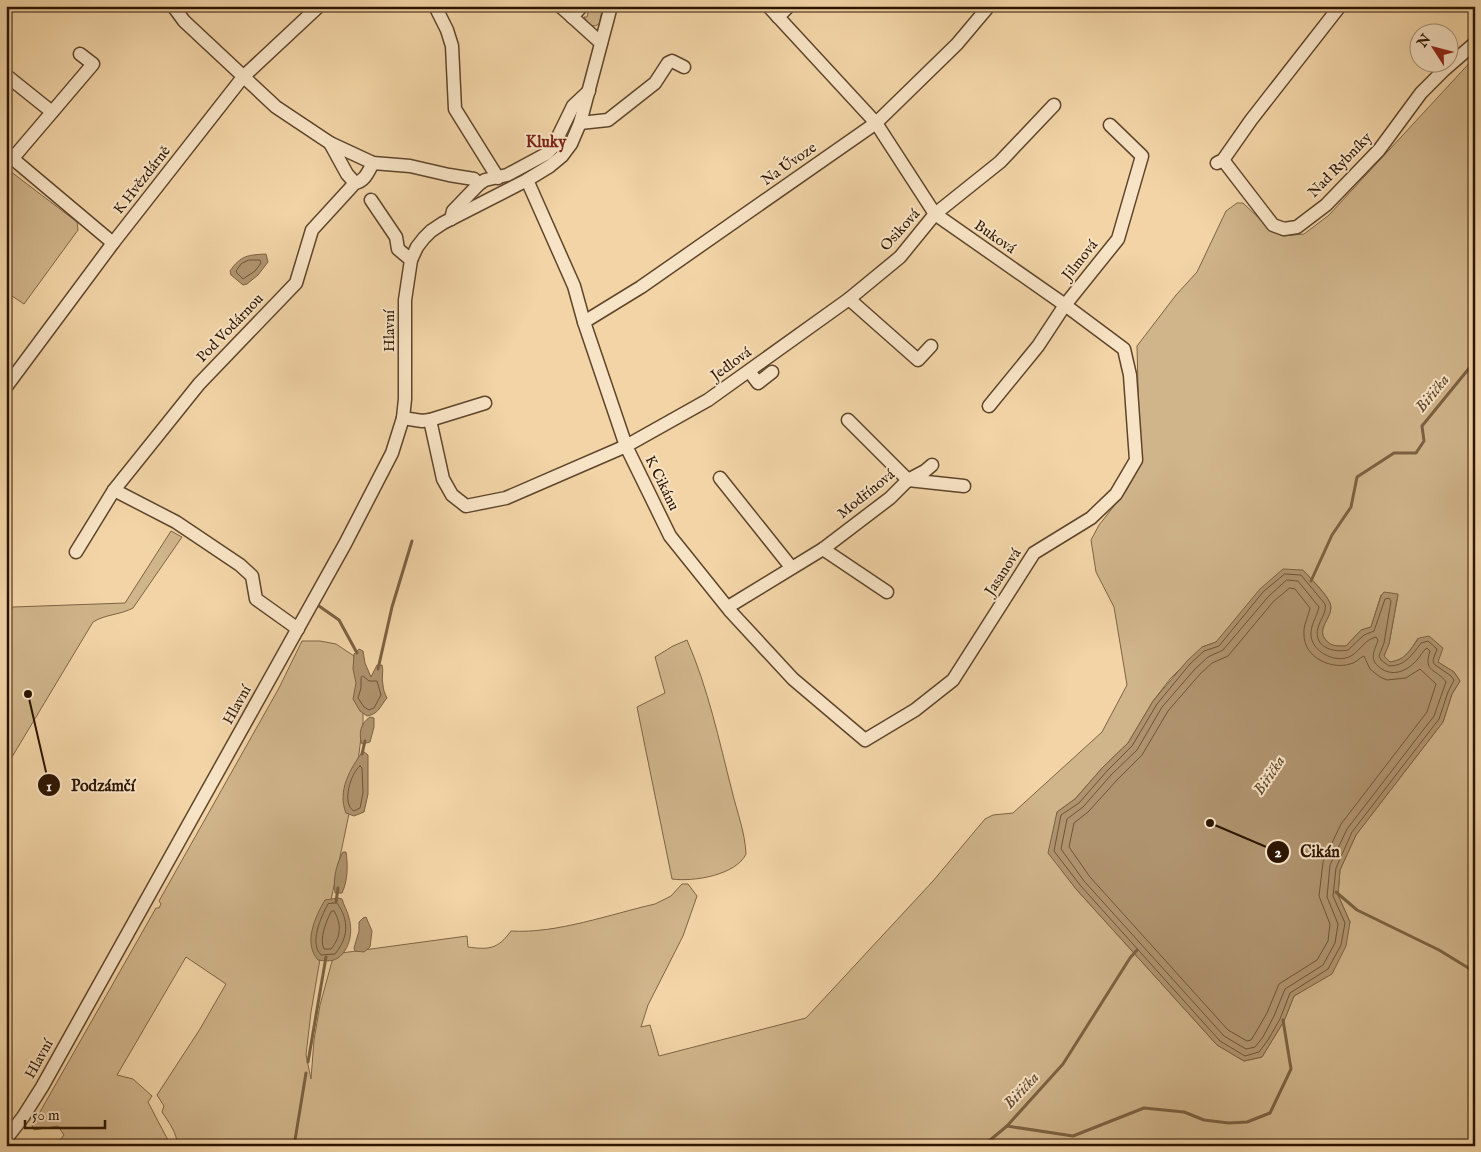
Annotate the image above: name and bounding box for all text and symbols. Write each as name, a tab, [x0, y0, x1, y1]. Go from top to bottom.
north arrow	[1408, 22, 1458, 72]
text: N	[1413, 31, 1435, 52]
street label: Nad Rybníky	[1304, 128, 1376, 202]
district label: Kluky	[526, 133, 567, 153]
street label: Na Úvoze	[758, 138, 820, 190]
street label: K Hvězdárně	[109, 142, 175, 218]
street label: Osiková	[876, 204, 924, 255]
street label: Buková	[970, 216, 1020, 258]
street label: Jilmová	[1057, 235, 1102, 286]
street label: Pod Vodárnou	[192, 289, 268, 366]
street label: Hlavní	[380, 309, 399, 352]
street label: Jedlová	[705, 343, 755, 386]
water label: Biřička	[1412, 371, 1454, 417]
street label: K Cikánu	[641, 452, 684, 514]
street label: Modřínová	[833, 465, 899, 523]
street label: Jasanová	[980, 544, 1026, 601]
street label: Hlavní	[219, 681, 256, 728]
water label: Biřička	[1250, 753, 1290, 799]
callout: Podzámčí	[37, 770, 145, 801]
text: 1	[46, 777, 52, 796]
text: Podzámčí	[71, 777, 137, 797]
callout: Cikán	[1265, 836, 1350, 867]
text: 2	[1274, 843, 1282, 862]
text: Cikán	[1300, 843, 1340, 863]
street label: Hlavní	[21, 1035, 58, 1082]
water label: Biřička	[1000, 1068, 1044, 1114]
scale bar	[25, 1097, 105, 1129]
text: 50 m	[32, 1106, 60, 1125]

